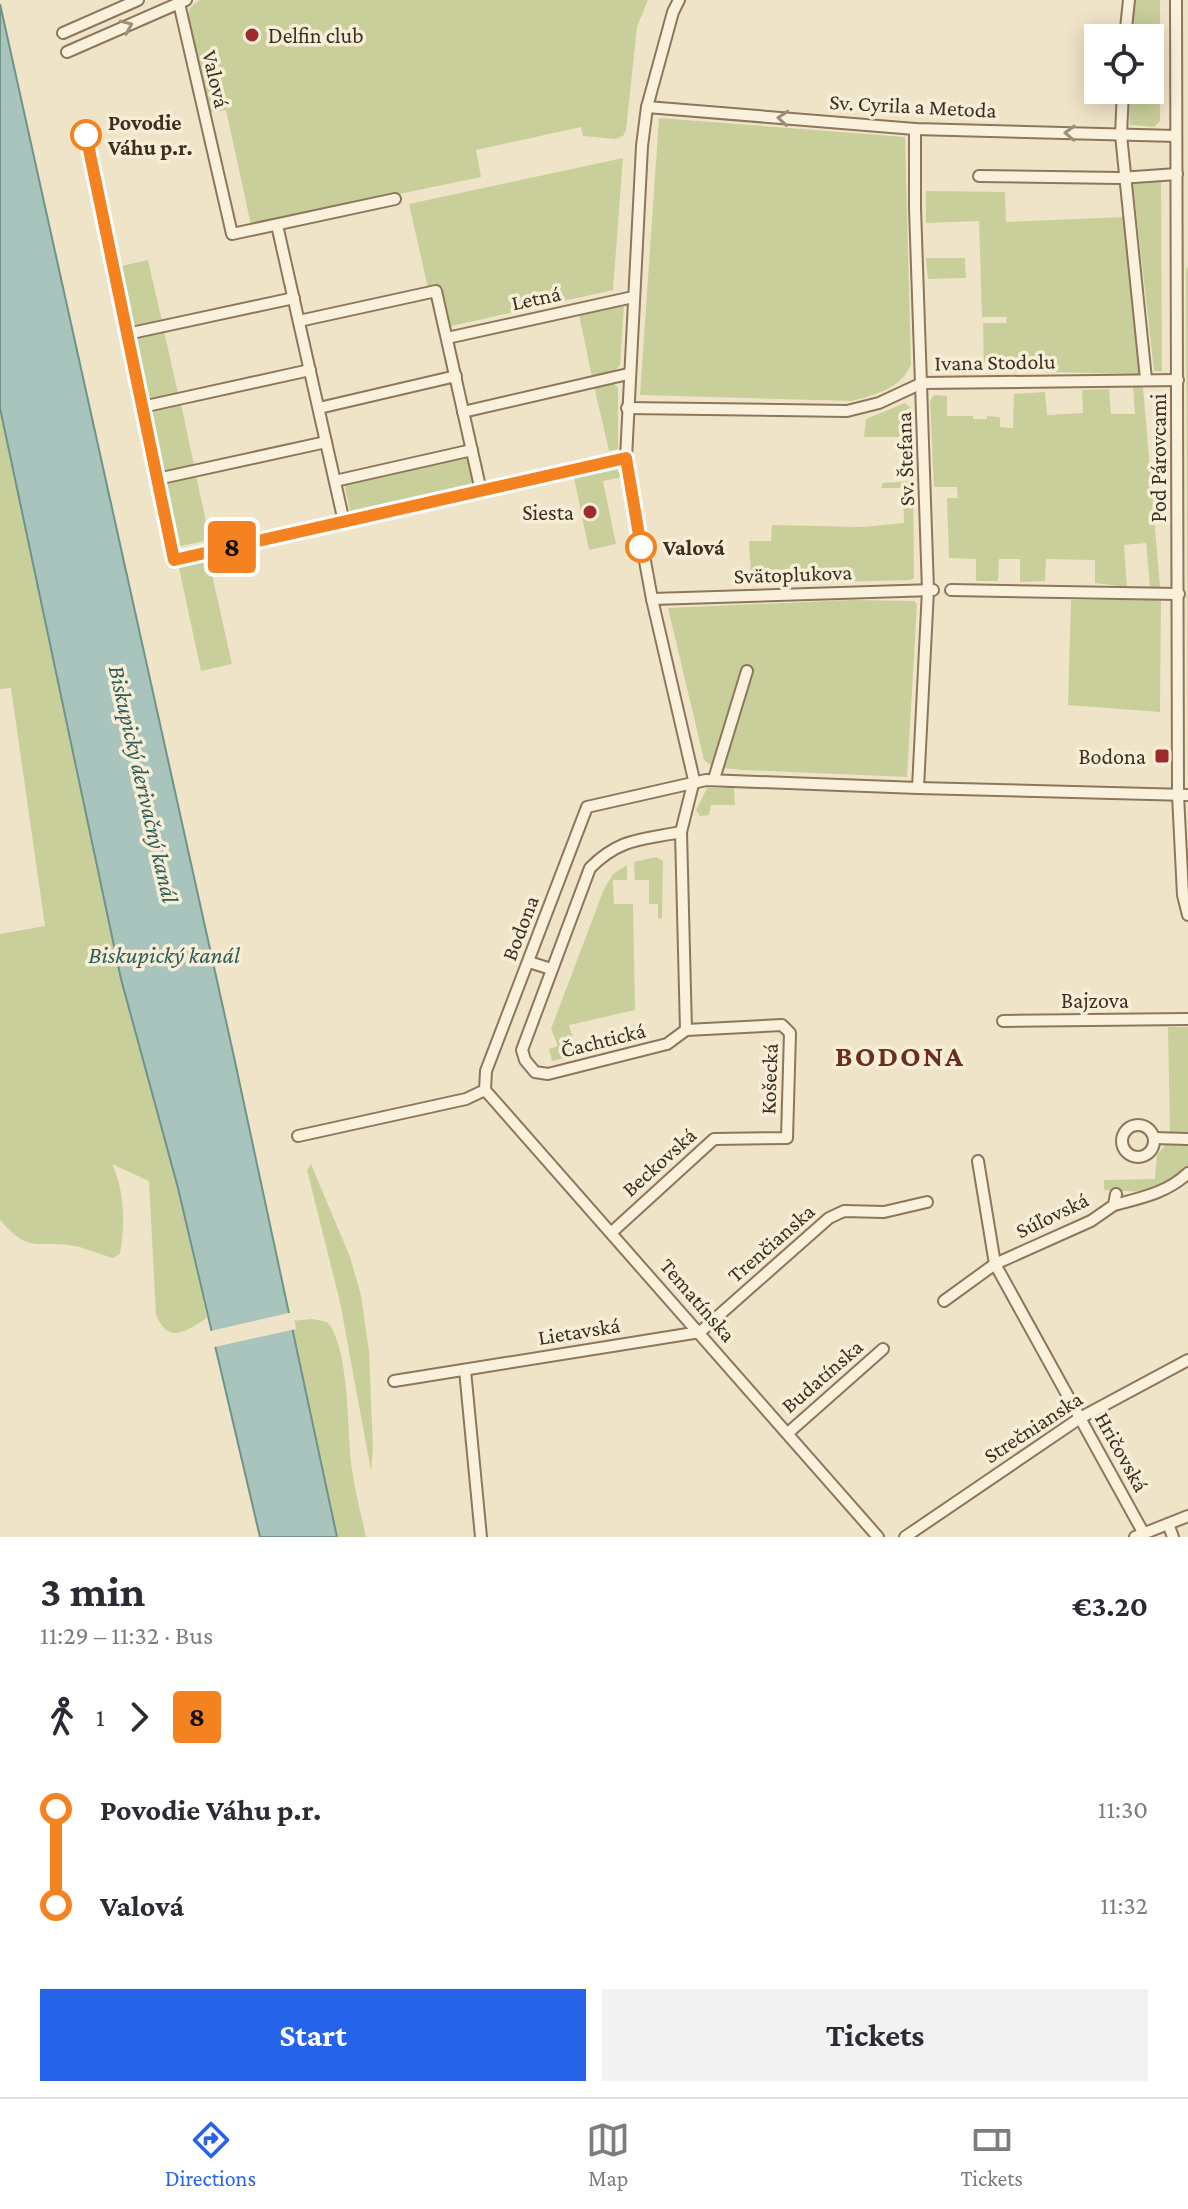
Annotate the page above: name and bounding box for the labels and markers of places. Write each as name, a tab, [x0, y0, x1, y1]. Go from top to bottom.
place label: Delfin club	[268, 23, 364, 48]
marker: Delfin club	[243, 26, 261, 44]
place label: Povodie Váhu p.r.	[107, 110, 193, 160]
marker: Povodie Váhu p.r.	[71, 120, 101, 150]
place label: Siesta	[522, 500, 574, 525]
marker: Siesta	[581, 503, 599, 521]
marker: Valová	[626, 532, 656, 562]
place label: Valová	[662, 535, 725, 560]
place label: Bodona	[1079, 744, 1146, 769]
marker: Bodona	[1153, 747, 1171, 765]

